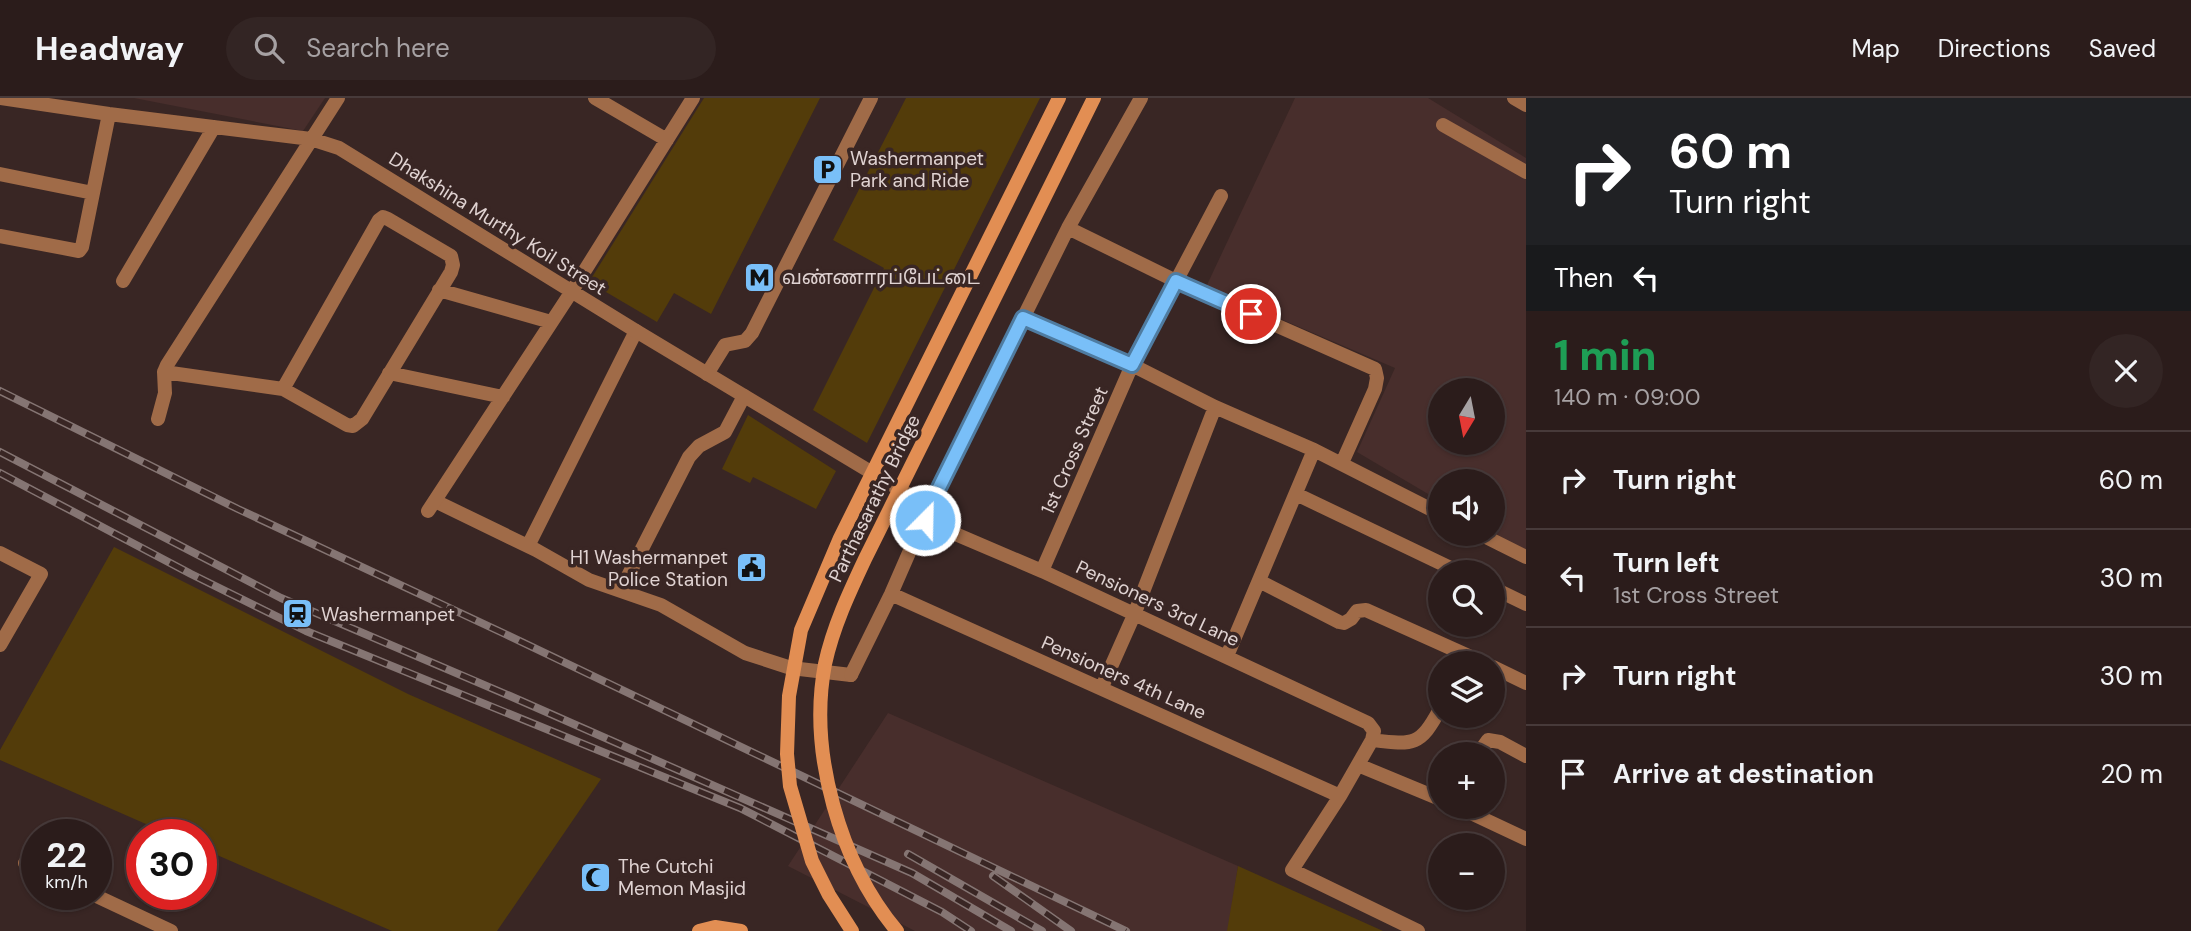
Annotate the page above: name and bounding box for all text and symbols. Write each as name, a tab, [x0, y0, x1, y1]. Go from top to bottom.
search box	[226, 17, 716, 80]
text: Headway	[35, 27, 184, 70]
icon: search	[250, 29, 288, 67]
text: Search here	[306, 31, 450, 65]
text: Map	[1852, 33, 1900, 64]
text: Directions	[1938, 33, 2051, 64]
text: Saved	[2089, 33, 2156, 64]
text: 60 m	[1669, 119, 1792, 183]
icon: right	[1554, 126, 1645, 217]
street label: Dhakshina Murthy Koil Street	[384, 146, 611, 301]
place label: Washermanpet Park and Ride	[850, 146, 984, 193]
parking icon: Washermanpet Park and Ride	[810, 152, 844, 186]
text: Turn right	[1669, 181, 1811, 223]
icon: left	[1627, 259, 1665, 297]
metro station icon: வண்ணாரப்பேட்டை	[742, 260, 776, 294]
text: Then	[1554, 261, 1613, 295]
place label: வண்ணாரப்பேட்டை	[782, 265, 980, 290]
pin	[1221, 284, 1281, 344]
icon: arrive	[1232, 295, 1270, 333]
text: 1 min	[1554, 328, 1657, 383]
button: close	[2089, 334, 2163, 408]
north arrow	[1428, 378, 1505, 455]
map controls	[1428, 378, 1505, 910]
street label: 1st Cross Street	[1035, 382, 1114, 518]
text: 140 m · 09:00	[1554, 382, 1701, 412]
street label: Parthasarathy Bridge	[823, 410, 926, 586]
icon: right	[1554, 461, 1592, 499]
text: Turn right	[1613, 463, 1737, 497]
text: 60 m	[2099, 463, 2163, 497]
button: sound	[1428, 469, 1505, 546]
position arrow	[888, 483, 962, 557]
place label: H1 Washermanpet Police Station	[570, 545, 728, 592]
text: Turn left	[1613, 546, 1720, 580]
public building icon: H1 Washermanpet Police Station	[734, 551, 768, 585]
street label: Pensioners 3rd Lane	[1072, 555, 1244, 652]
icon: left	[1554, 559, 1592, 597]
button: search	[1428, 560, 1505, 637]
text: 30 m	[2100, 561, 2163, 595]
text: 1st Cross Street	[1613, 580, 1779, 610]
station icon: Washermanpet	[281, 597, 315, 631]
place label: Washermanpet	[321, 602, 455, 627]
street label: Pensioners 4th Lane	[1037, 630, 1210, 725]
button: layers	[1428, 651, 1505, 728]
icon: right	[1554, 657, 1592, 695]
text: Turn right	[1613, 659, 1737, 693]
text: 30 m	[2100, 659, 2163, 693]
button: +	[1428, 742, 1505, 819]
icon: arrive	[1554, 755, 1592, 793]
text: Arrive at destination	[1613, 757, 1874, 791]
text: 20 m	[2100, 757, 2163, 791]
speed limit sign: 30	[126, 819, 217, 910]
text: 22	[46, 832, 87, 878]
button: −	[1428, 833, 1505, 910]
place label: The Cutchi Memon Masjid	[618, 854, 746, 901]
mosque icon: The Cutchi Memon Masjid	[578, 860, 612, 894]
text: km/h	[45, 870, 88, 894]

